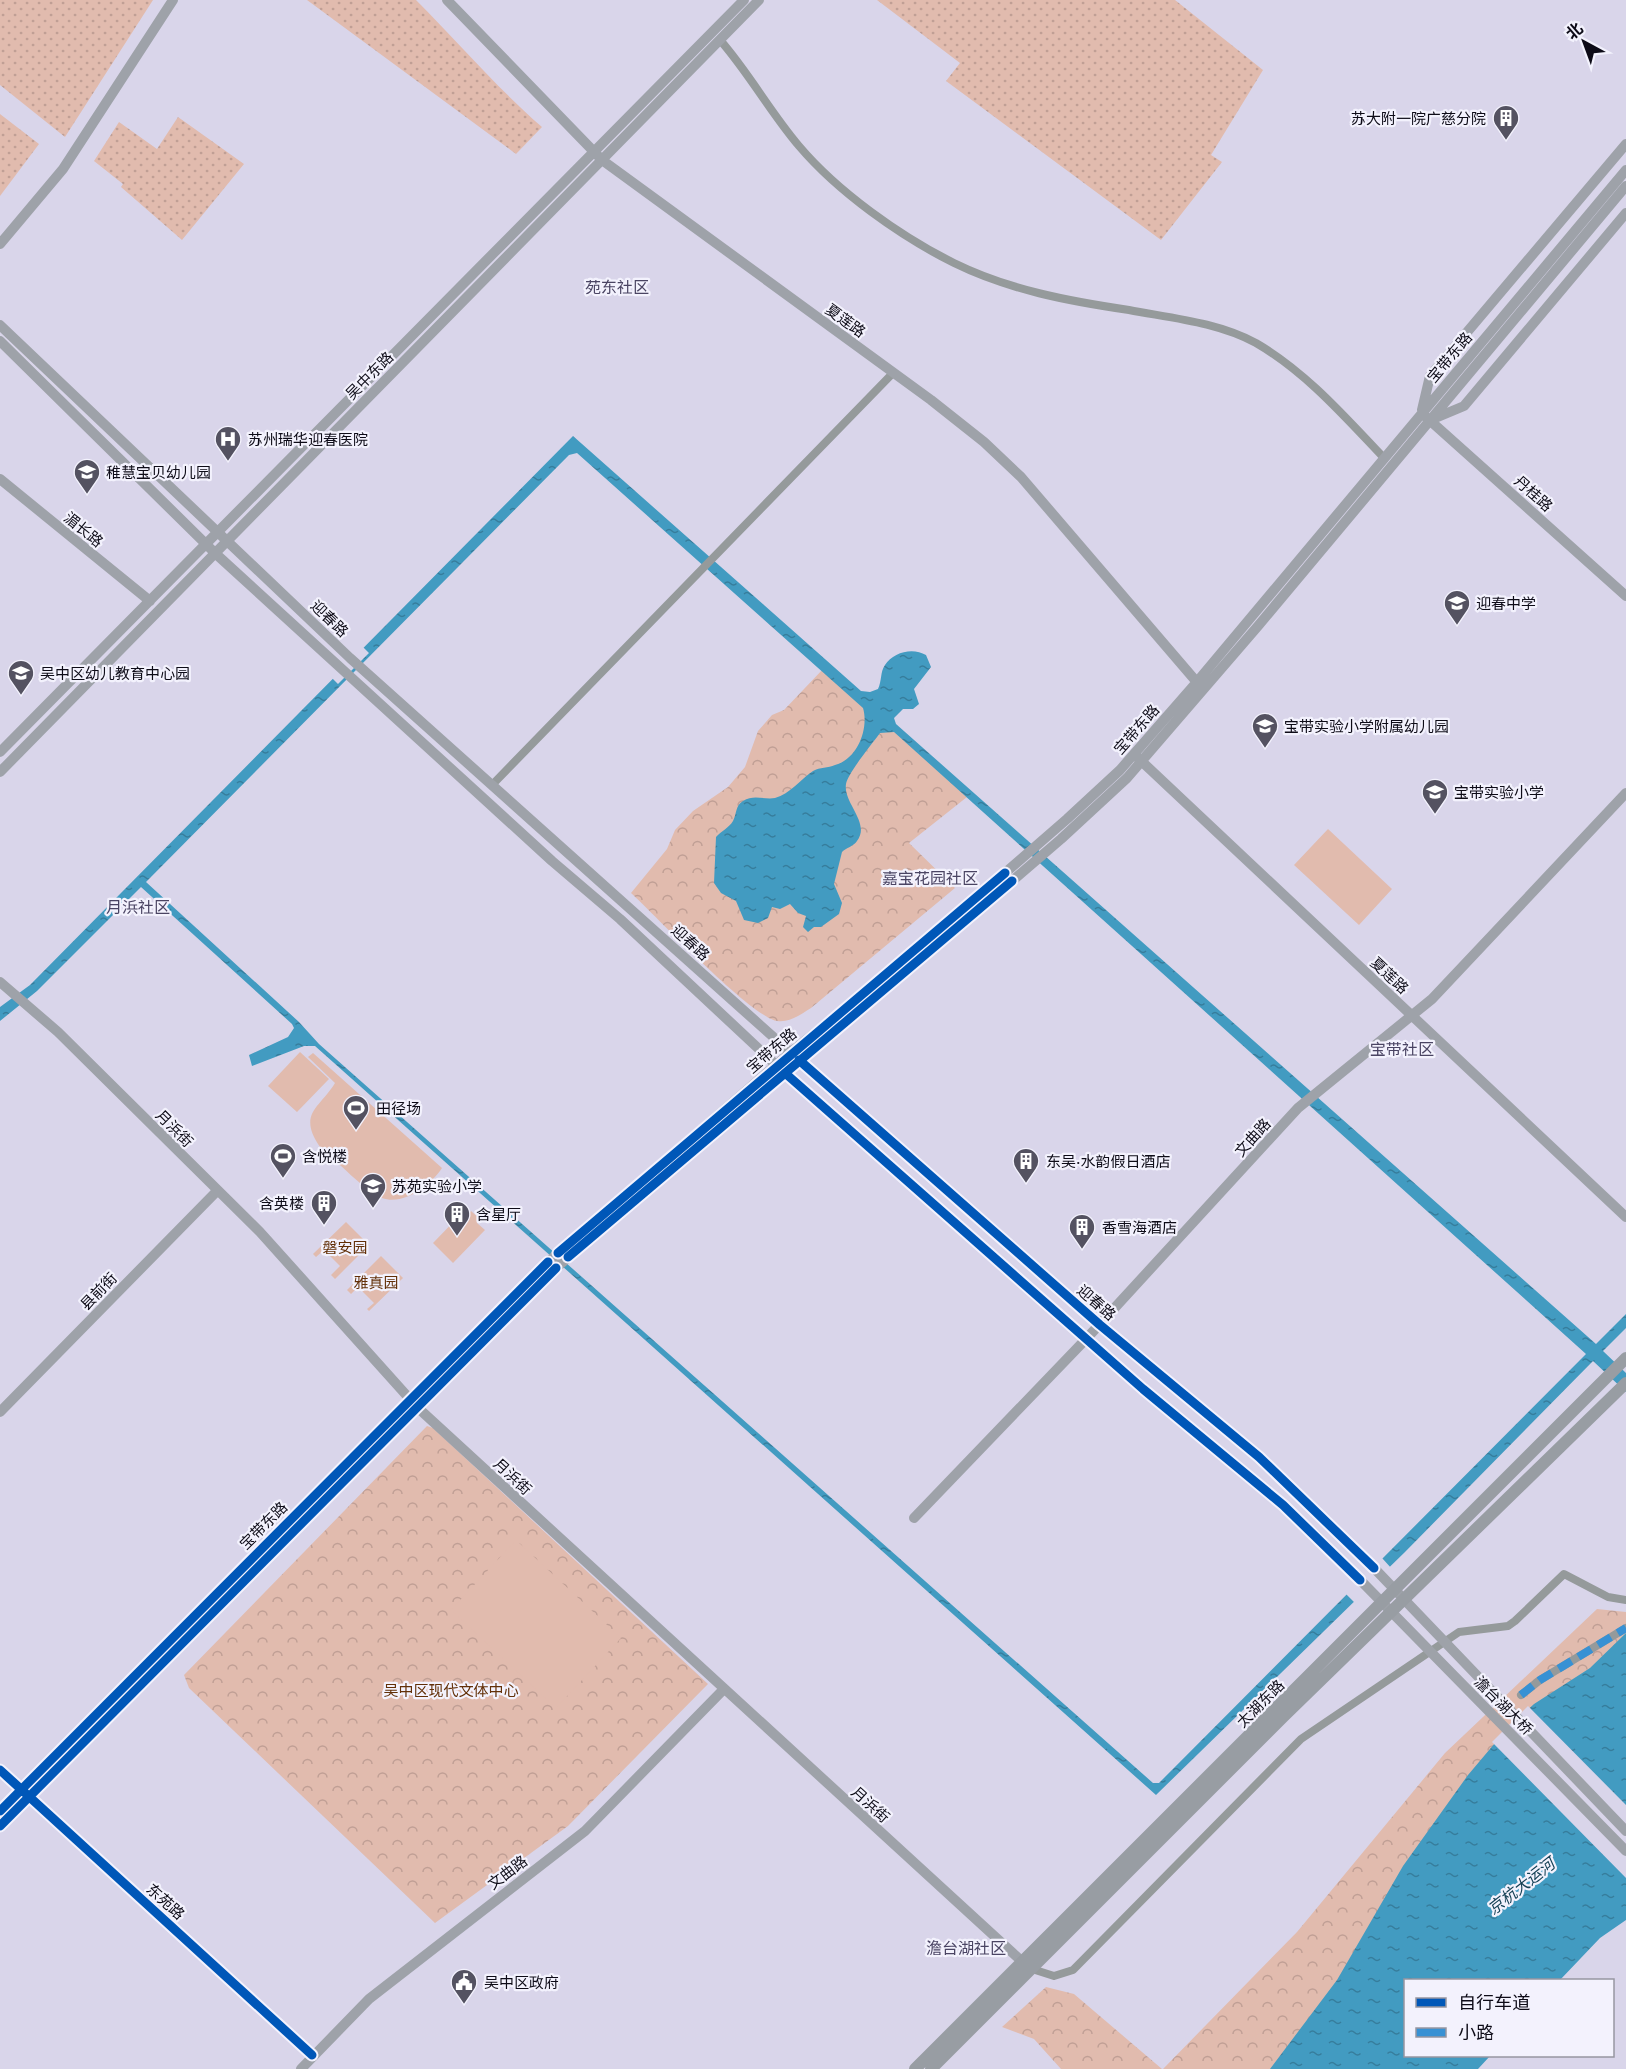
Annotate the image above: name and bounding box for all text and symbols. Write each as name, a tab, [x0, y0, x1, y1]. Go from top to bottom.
north arrow	[1554, 12, 1614, 72]
text: 北	[1562, 18, 1587, 43]
building icon: 苏大附一院广慈分院	[1491, 103, 1521, 141]
place label: 苏大附一院广慈分院	[1351, 109, 1486, 127]
district label: 苑东社区	[585, 277, 649, 297]
street label: 夏莲路	[823, 299, 869, 341]
street label: 宝带东路	[1423, 328, 1475, 386]
street label: 吴中东路	[341, 347, 397, 403]
hospital icon: 苏州瑞华迎春医院	[213, 424, 243, 462]
place label: 苏州瑞华迎春医院	[248, 430, 368, 448]
school or university icon: 稚慧宝贝幼儿园	[72, 457, 102, 495]
place label: 稚慧宝贝幼儿园	[106, 463, 211, 481]
street label: 丹桂路	[1511, 471, 1557, 515]
street label: 湄长路	[61, 508, 107, 550]
school or university icon: 迎春中学	[1442, 588, 1472, 626]
place label: 迎春中学	[1476, 594, 1536, 612]
street label: 迎春路	[308, 596, 352, 640]
school or university icon: 吴中区幼儿教育中心园	[6, 658, 36, 696]
place label: 吴中区幼儿教育中心园	[40, 664, 190, 682]
street label: 宝带东路	[1110, 700, 1162, 758]
school or university icon: 宝带实验小学附属幼儿园	[1250, 711, 1280, 749]
place label: 宝带实验小学附属幼儿园	[1284, 717, 1449, 735]
school or university icon: 宝带实验小学	[1420, 777, 1450, 815]
place label: 宝带实验小学	[1454, 783, 1544, 801]
district label: 嘉宝花园社区	[882, 868, 978, 888]
district label: 月浜社区	[106, 897, 170, 917]
street label: 迎春路	[668, 920, 714, 964]
street label: 夏莲路	[1367, 953, 1413, 997]
street label: 宝带东路	[742, 1024, 800, 1076]
district label: 宝带社区	[1370, 1039, 1434, 1059]
sports icon: 田径场	[341, 1093, 371, 1131]
place label: 田径场	[376, 1099, 421, 1117]
street label: 月浜街	[153, 1106, 197, 1150]
street label: 文曲路	[1230, 1114, 1274, 1160]
sports icon: 含悦楼	[268, 1141, 298, 1179]
building icon: 东吴·水韵假日酒店	[1011, 1146, 1041, 1184]
place label: 含悦楼	[302, 1147, 347, 1165]
place label: 东吴·水韵假日酒店	[1046, 1152, 1171, 1170]
school or university icon: 苏苑实验小学	[358, 1171, 388, 1209]
place label: 苏苑实验小学	[392, 1177, 482, 1195]
building icon: 含英楼	[309, 1188, 339, 1226]
place label: 含英楼	[259, 1194, 304, 1212]
building icon: 含星厅	[442, 1199, 472, 1237]
place label: 含星厅	[476, 1205, 521, 1223]
building icon: 香雪海酒店	[1067, 1212, 1097, 1250]
place label: 香雪海酒店	[1102, 1218, 1177, 1236]
park label: 磐安园	[322, 1238, 368, 1256]
street label: 县前街	[76, 1269, 120, 1313]
park label: 雅真园	[353, 1273, 399, 1291]
street label: 迎春路	[1074, 1280, 1120, 1324]
street label: 月浜街	[490, 1454, 536, 1498]
street label: 宝带东路	[235, 1497, 291, 1553]
street label: 澹台湖大桥	[1471, 1672, 1537, 1738]
street label: 太湖东路	[1232, 1675, 1288, 1731]
park label: 吴中区现代文体中心	[383, 1681, 519, 1699]
street label: 月浜街	[848, 1782, 894, 1826]
street label: 文曲路	[484, 1851, 530, 1893]
water label: 京杭大运河	[1483, 1852, 1561, 1919]
street label: 东苑路	[143, 1879, 189, 1923]
district label: 澹台湖社区	[926, 1938, 1006, 1958]
public building icon: 吴中区政府	[449, 1967, 479, 2005]
place label: 吴中区政府	[484, 1973, 559, 1991]
legend	[1404, 1979, 1614, 2057]
text: 自行车道	[1458, 1991, 1530, 2013]
text: 小路	[1458, 2021, 1494, 2043]

